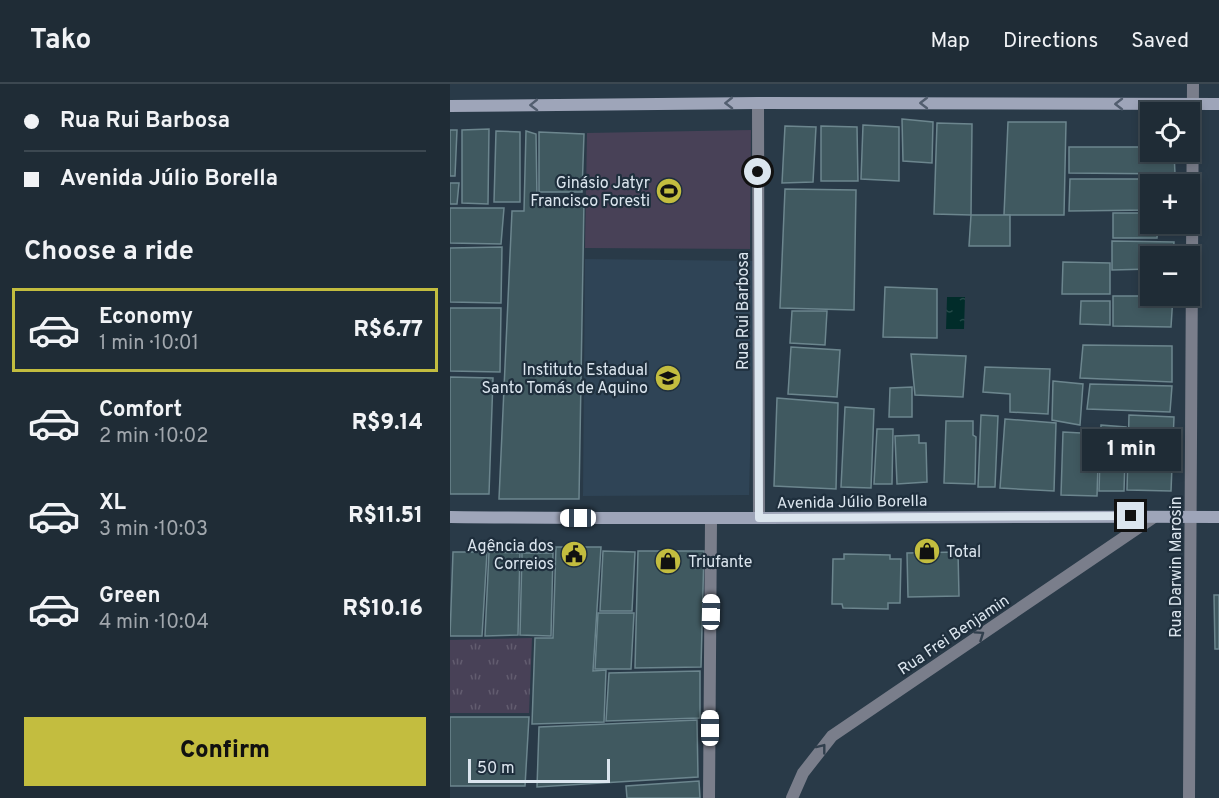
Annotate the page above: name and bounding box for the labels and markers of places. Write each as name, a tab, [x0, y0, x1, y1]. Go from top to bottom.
place label: Ginásio Jatyr Francisco Foresti	[530, 174, 650, 212]
sports icon: Ginásio Jatyr Francisco Foresti	[654, 176, 684, 206]
place label: Instituto Estadual Santo Tomás de Aquino	[481, 361, 648, 399]
school or university icon: Instituto Estadual Santo Tomás de Aquino	[653, 363, 683, 393]
shop icon: Total	[912, 536, 942, 566]
place label: Agência dos Correios	[467, 537, 554, 575]
public building icon: Agência dos Correios	[559, 539, 589, 569]
place label: Total	[946, 543, 981, 563]
shop icon: Triufante	[653, 546, 683, 576]
place label: Triufante	[688, 553, 752, 573]

